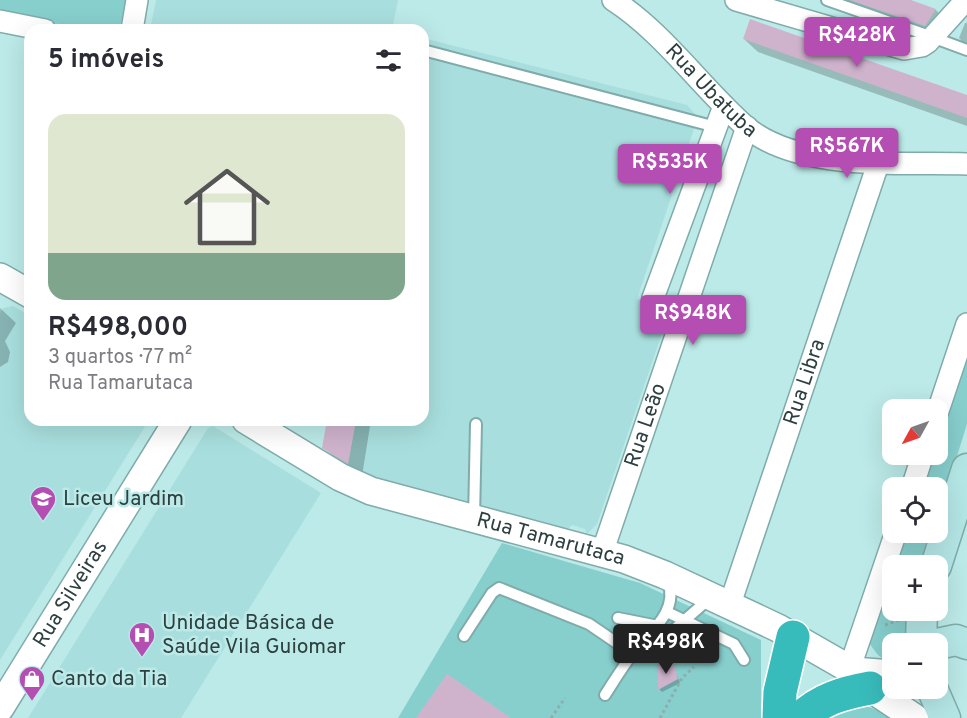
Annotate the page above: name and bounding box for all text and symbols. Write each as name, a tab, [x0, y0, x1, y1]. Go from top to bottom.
pin: R$428K	[808, 17, 906, 68]
text: R$428K	[818, 23, 896, 49]
street label: Rua Ubatuba	[659, 38, 762, 144]
text: 5 imóveis	[48, 44, 164, 77]
icon: filters	[372, 44, 405, 77]
pin: R$567K	[798, 128, 896, 179]
text: R$567K	[809, 134, 885, 160]
pin: R$535K	[621, 144, 719, 195]
text: R$535K	[632, 150, 708, 176]
icon: home	[173, 153, 281, 261]
pin: R$948K	[644, 295, 742, 346]
text: R$948K	[654, 301, 732, 327]
text: R$498,000	[48, 312, 188, 345]
street label: Rua Libra	[778, 336, 832, 429]
text: 3 quartos · 77 m²	[48, 345, 192, 371]
text: Rua Tamarutaca	[48, 371, 193, 397]
street label: Rua Leão	[619, 380, 672, 471]
north arrow	[882, 399, 948, 465]
map controls	[882, 399, 948, 699]
button: locate	[882, 477, 948, 543]
school or university icon: Liceu Jardim	[28, 484, 58, 522]
place label: Liceu Jardim	[63, 486, 184, 513]
street label: Rua Tamarutaca	[474, 506, 628, 572]
street label: Rua Silveiras	[27, 535, 114, 653]
button: +	[882, 555, 948, 621]
place label: Unidade Básica de Saúde Vila Guiomar	[162, 610, 346, 661]
hospital icon: Unidade Básica de Saúde Vila Guiomar	[127, 620, 157, 658]
pin: R$498K	[617, 624, 715, 675]
text: R$498K	[627, 630, 705, 656]
button: −	[882, 633, 948, 699]
shop icon: Canto da Tia	[17, 664, 47, 702]
place label: Canto da Tia	[51, 666, 167, 693]

